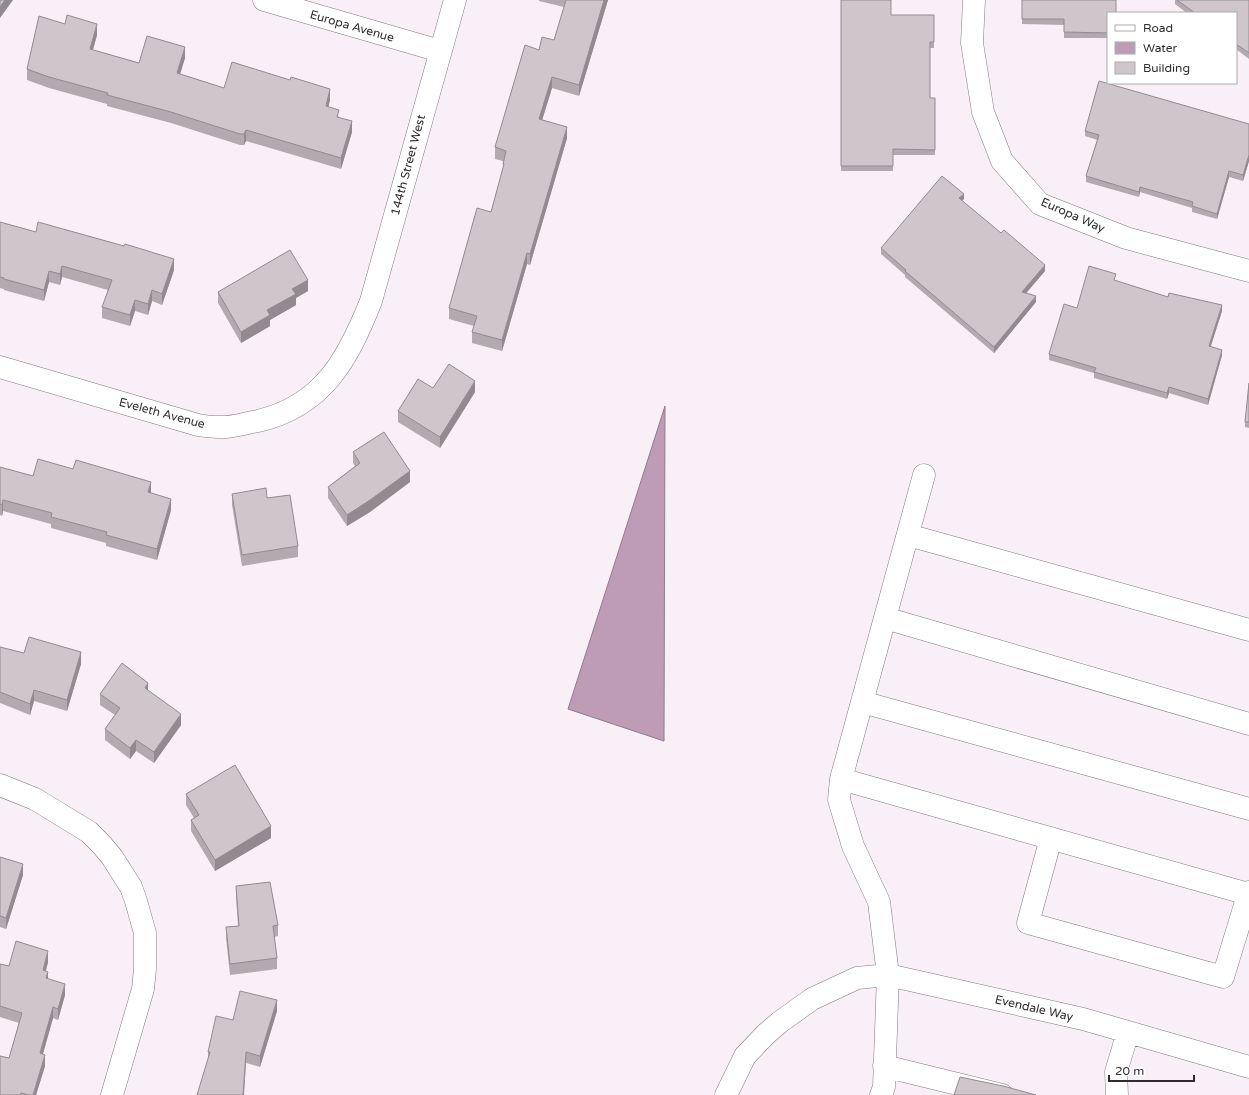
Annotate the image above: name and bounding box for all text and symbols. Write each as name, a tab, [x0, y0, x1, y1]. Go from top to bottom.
street label: Europa Avenue	[308, 7, 396, 45]
legend	[1107, 12, 1237, 84]
text: Road	[1143, 21, 1173, 35]
text: Water	[1143, 41, 1178, 55]
text: Building	[1143, 61, 1190, 75]
street label: 144th Street West	[388, 113, 428, 217]
street label: Europa Way	[1039, 195, 1108, 236]
street label: Eveleth Avenue	[118, 395, 207, 431]
street label: Evendale Way	[994, 992, 1075, 1024]
scale bar	[1109, 1057, 1194, 1083]
text: 20 m	[1115, 1064, 1144, 1078]

